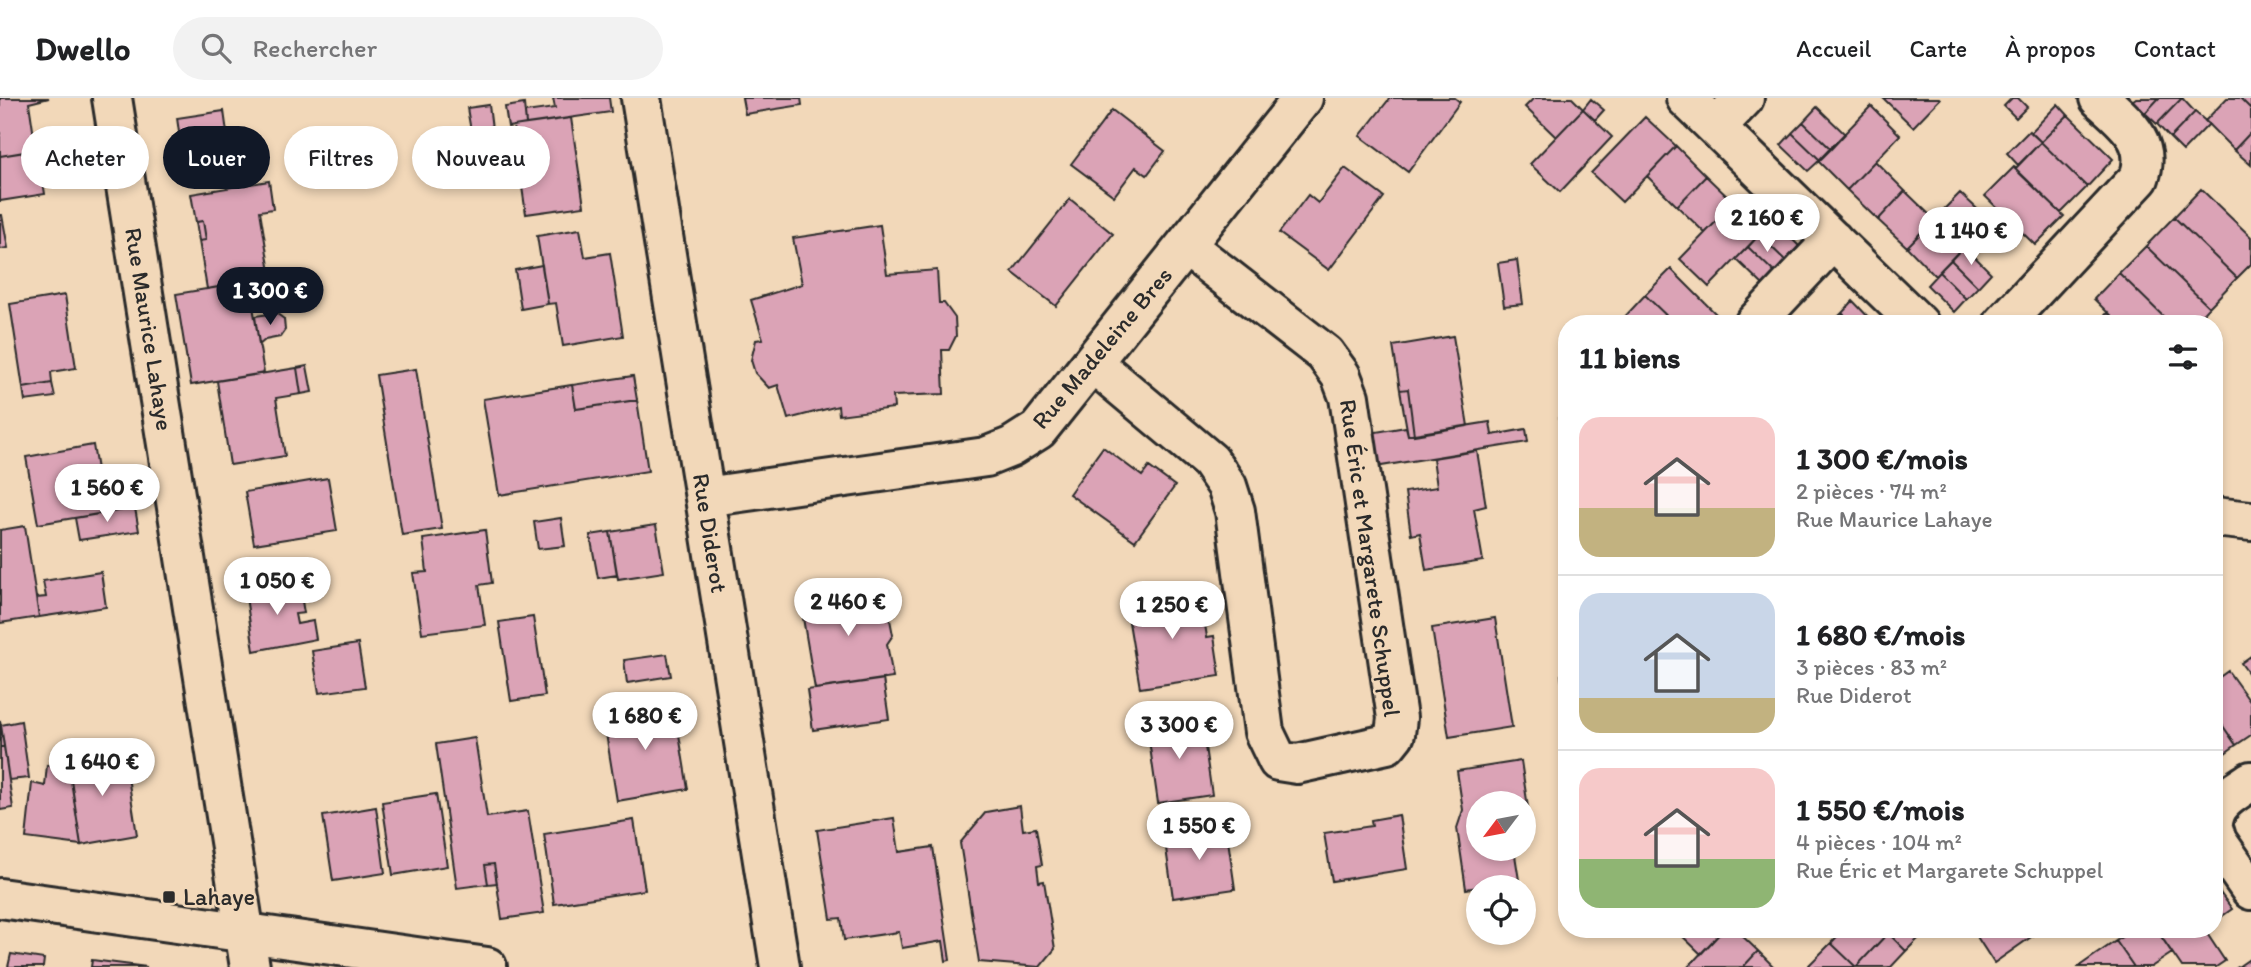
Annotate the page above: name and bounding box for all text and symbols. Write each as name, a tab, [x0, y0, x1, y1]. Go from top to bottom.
search box	[173, 17, 663, 80]
text: Dwello	[35, 29, 131, 68]
icon: search	[197, 29, 235, 67]
text: Rechercher	[253, 32, 377, 64]
text: Accueil	[1796, 34, 1871, 63]
text: Carte	[1909, 34, 1967, 63]
text: À propos	[2005, 34, 2096, 63]
text: Contact	[2134, 34, 2216, 63]
chip: Acheter	[21, 126, 149, 189]
chip: Louer	[163, 126, 270, 189]
chip: Filtres	[284, 126, 398, 189]
chip: Nouveau	[412, 126, 550, 189]
pin: 2 160 €	[1702, 194, 1832, 254]
text: 2 160 €	[1731, 203, 1803, 231]
pin: 1 140 €	[1906, 208, 2036, 267]
text: 1 140 €	[1935, 216, 2007, 244]
street label: Rue Maurice Lahaye	[119, 225, 180, 433]
street label: Rue Madeleine Bres	[1025, 261, 1178, 435]
pin: 1 300 €	[205, 268, 335, 327]
text: 1 300 €	[232, 276, 308, 304]
icon: filters	[2164, 338, 2202, 376]
text: 11 biens	[1579, 339, 1681, 376]
street label: Rue Éric et Margarete Schuppel	[1334, 397, 1407, 719]
text: 1 300 €/mois	[1796, 440, 1968, 477]
icon: home	[1635, 445, 1719, 529]
pin: 1 560 €	[42, 464, 172, 524]
street label: Rue Diderot	[687, 471, 734, 595]
text: 1 560 €	[71, 473, 143, 501]
text: 2 pièces · 74 m²	[1796, 477, 1947, 505]
text: Rue Maurice Lahaye	[1796, 505, 1993, 533]
pin: 1 050 €	[212, 558, 342, 617]
text: 1 050 €	[240, 566, 314, 594]
pin: 2 460 €	[783, 578, 913, 638]
pin: 1 250 €	[1107, 582, 1237, 641]
text: 2 460 €	[810, 587, 886, 615]
text: 1 250 €	[1136, 590, 1208, 618]
text: 1 680 €/mois	[1796, 616, 1965, 653]
icon: home	[1635, 621, 1719, 705]
text: 3 pièces · 83 m²	[1796, 653, 1947, 681]
text: Rue Diderot	[1796, 681, 1912, 709]
pin: 1 680 €	[580, 692, 710, 752]
text: 1 680 €	[608, 701, 682, 729]
pin: 3 300 €	[1114, 702, 1244, 761]
text: 3 300 €	[1141, 710, 1217, 738]
pin: 1 640 €	[37, 738, 167, 798]
text: 1 640 €	[65, 747, 139, 775]
north arrow	[1466, 791, 1536, 861]
map controls	[1466, 791, 1536, 945]
text: 1 550 €/mois	[1796, 791, 1965, 828]
icon: home	[1635, 796, 1719, 880]
pin: 1 550 €	[1134, 802, 1264, 862]
text: 1 550 €	[1163, 811, 1235, 839]
text: 4 pièces · 104 m²	[1796, 828, 1962, 856]
text: Rue Éric et Margarete Schuppel	[1796, 856, 2103, 884]
button: locate	[1466, 875, 1536, 945]
place label: Lahaye	[183, 882, 255, 911]
marker: Lahaye	[161, 889, 177, 905]

